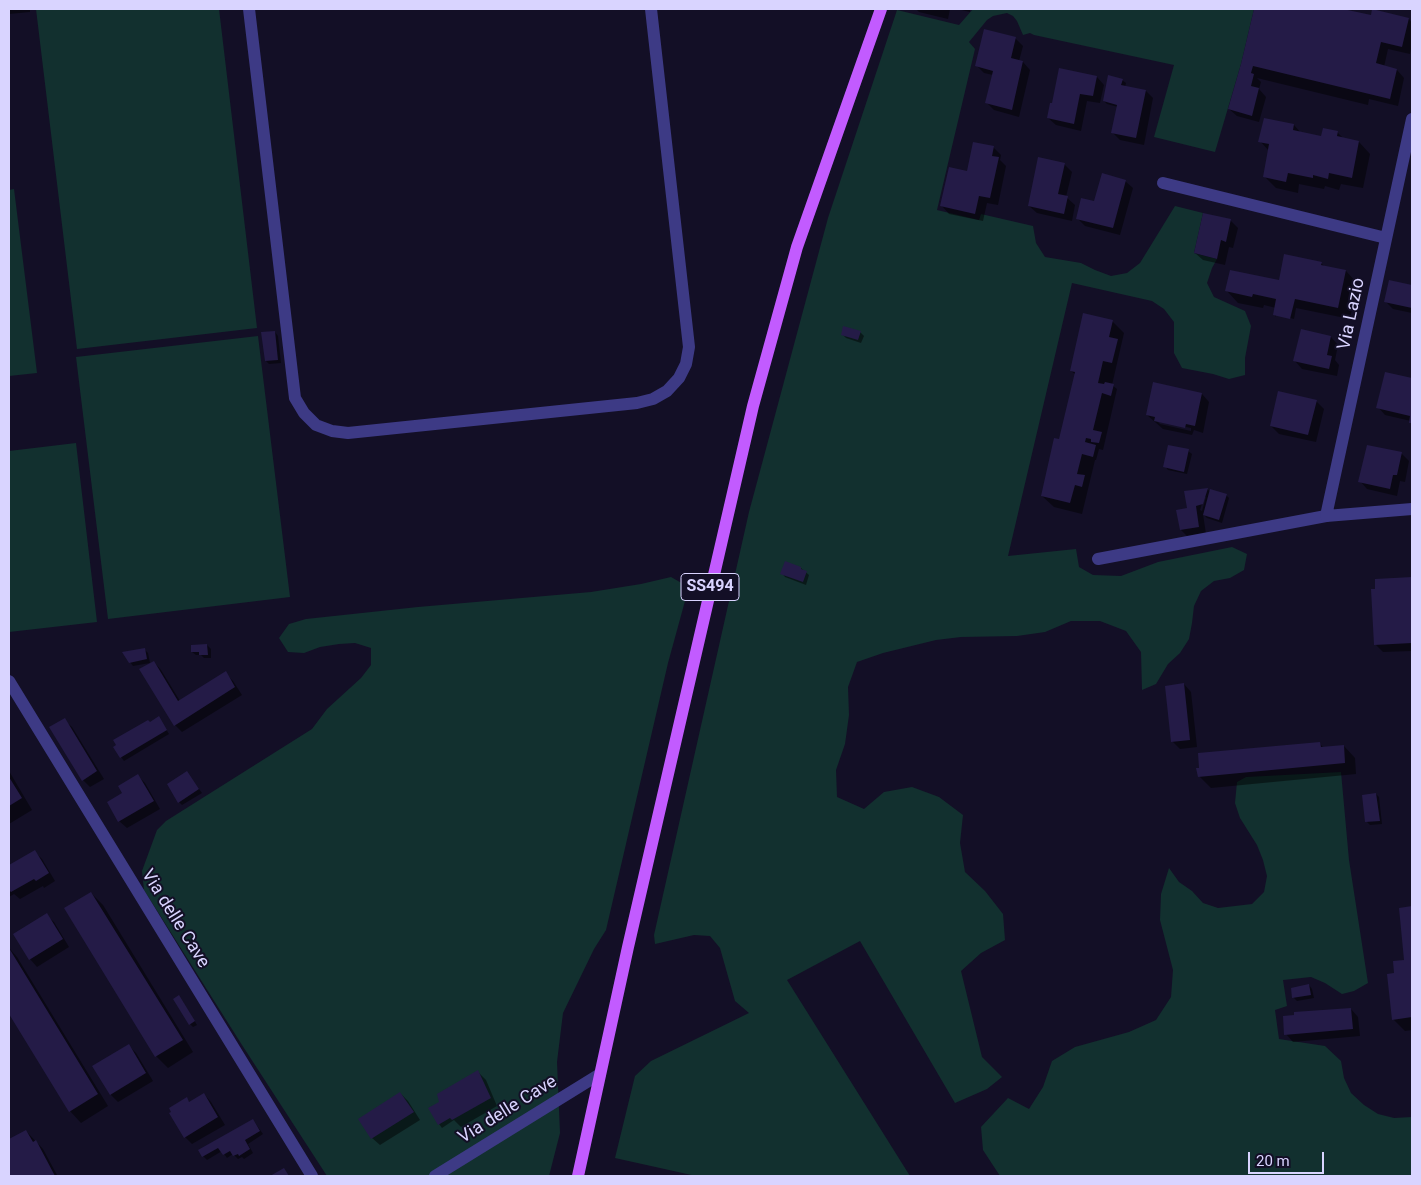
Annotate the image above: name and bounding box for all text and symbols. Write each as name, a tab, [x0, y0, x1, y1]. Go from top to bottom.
street label: Via Lazio	[1334, 276, 1370, 352]
road number: SS494	[681, 574, 739, 600]
street label: Via delle Cave	[136, 866, 214, 972]
street label: Via delle Cave	[455, 1071, 561, 1149]
scale bar	[1251, 1142, 1327, 1174]
text: 20 m	[1256, 1152, 1290, 1170]

